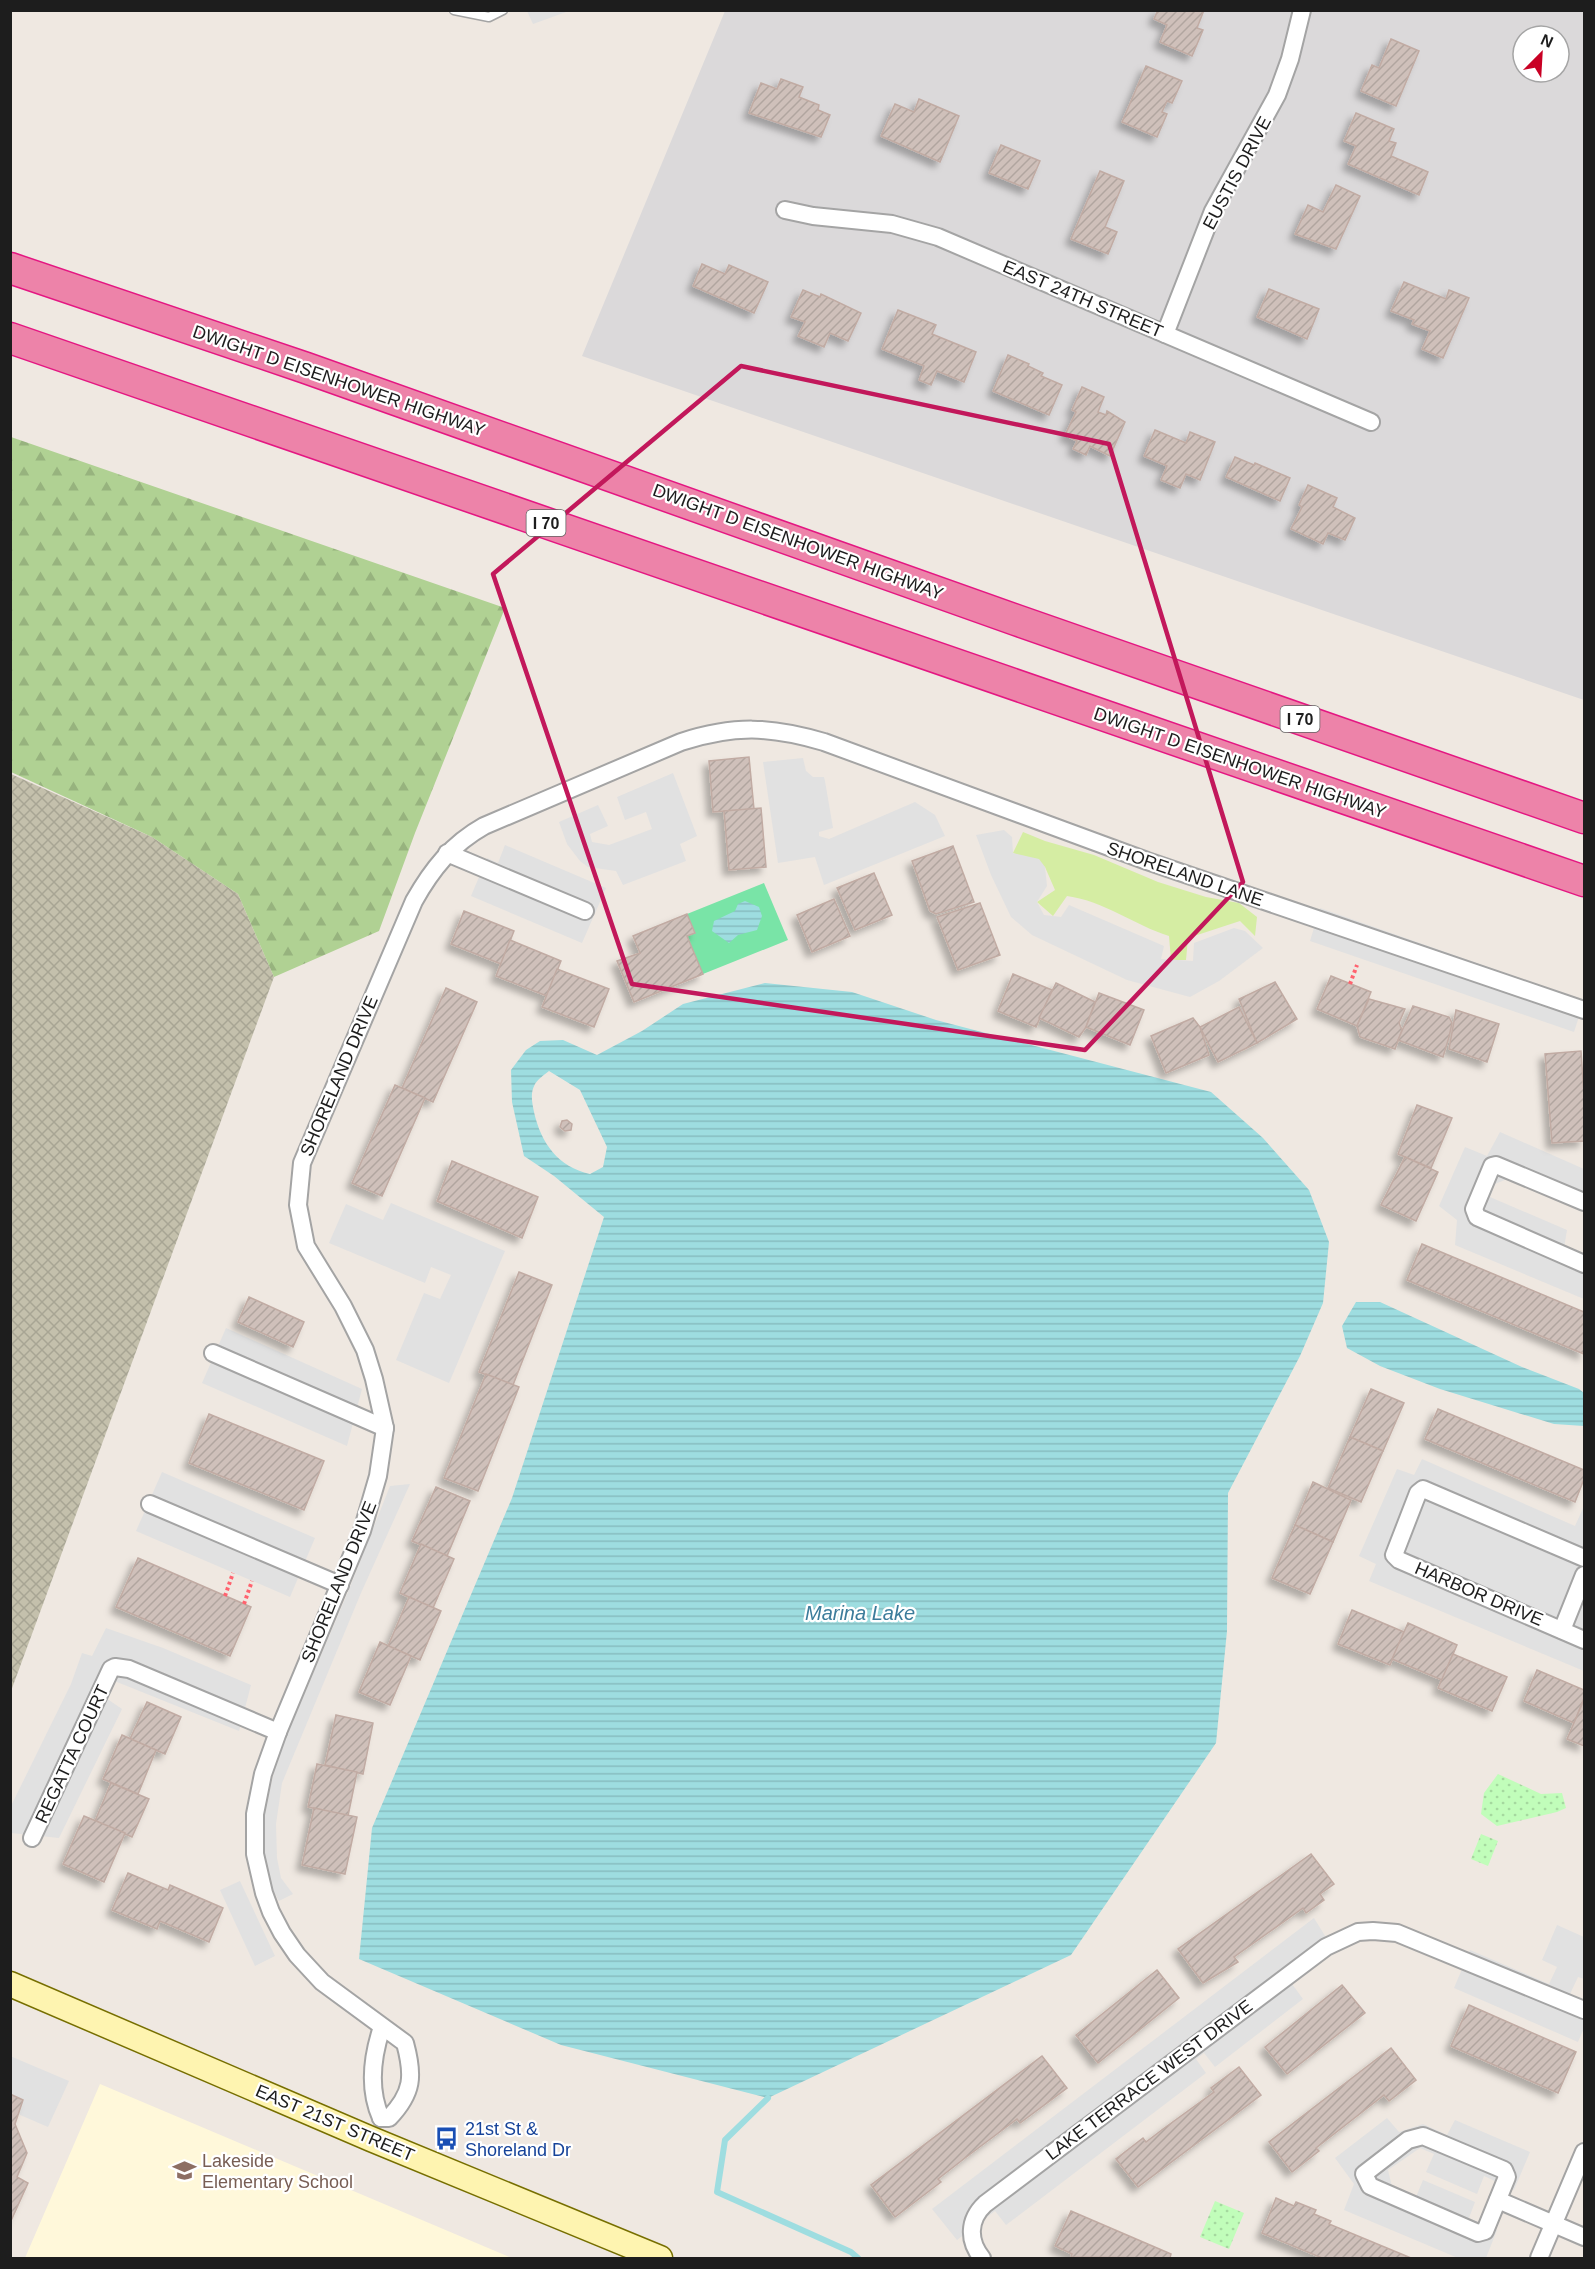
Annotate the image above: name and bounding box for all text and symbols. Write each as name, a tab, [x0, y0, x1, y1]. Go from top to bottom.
north arrow	[1511, 24, 1571, 84]
text: N	[1538, 31, 1556, 51]
street label: EUSTIS DRIVE	[1199, 113, 1275, 233]
street label: EAST 24TH STREET	[1000, 256, 1166, 342]
street label: DWIGHT D EISENHOWER HIGHWAY	[190, 321, 488, 441]
street label: DWIGHT D EISENHOWER HIGHWAY	[650, 480, 946, 604]
road number: I 70	[526, 510, 566, 536]
street label: DWIGHT D EISENHOWER HIGHWAY	[1091, 703, 1389, 823]
road number: I 70	[1280, 706, 1320, 732]
street label: SHORELAND LANE	[1104, 838, 1266, 910]
street label: SHORELAND DRIVE	[296, 993, 382, 1159]
street label: SHORELAND DRIVE	[298, 1498, 380, 1666]
street label: HARBOR DRIVE	[1412, 1558, 1546, 1630]
water label: Marina Lake	[805, 1602, 915, 1624]
street label: REGATTA COURT	[31, 1682, 113, 1826]
street label: LAKE TERRACE WEST DRIVE	[1042, 1996, 1256, 2164]
street label: EAST 21ST STREET	[253, 2081, 417, 2165]
place label: 21st St & Shoreland Dr	[465, 2119, 571, 2160]
bus stop icon: 21st St & Shoreland Dr	[434, 2126, 460, 2152]
place label: Lakeside Elementary School	[202, 2151, 353, 2192]
school or university icon: Lakeside Elementary School	[171, 2158, 197, 2184]

